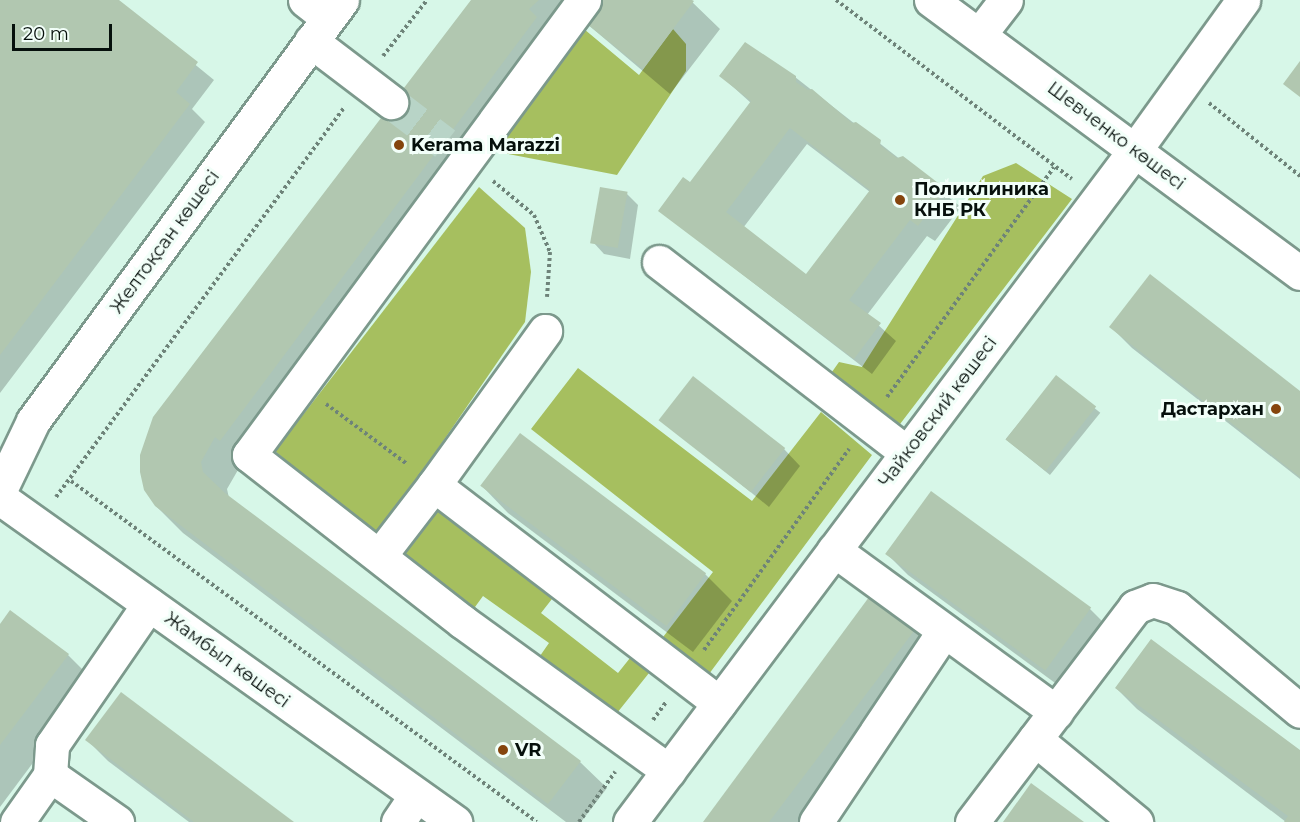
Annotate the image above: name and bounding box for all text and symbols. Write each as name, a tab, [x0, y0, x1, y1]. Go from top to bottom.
scale bar	[15, 12, 116, 50]
text: 20 m	[23, 23, 69, 45]
street label: Шевченко көшесі	[1043, 77, 1189, 195]
place label: Kerama Marazzi	[411, 134, 560, 156]
marker: Kerama Marazzi	[392, 138, 406, 152]
street label: Желтоқсан көшесі	[106, 166, 224, 318]
place label: Поликлиника КНБ РК	[914, 179, 1049, 222]
marker: Поликлиника КНБ РК	[891, 191, 909, 209]
street label: Чайковский көшесі	[874, 332, 1002, 492]
place label: Дастархан	[1161, 398, 1264, 420]
marker: Дастархан	[1269, 402, 1283, 416]
street label: Жамбыл көшесі	[160, 607, 294, 713]
place label: VR	[515, 739, 541, 761]
marker: VR	[496, 743, 510, 757]

